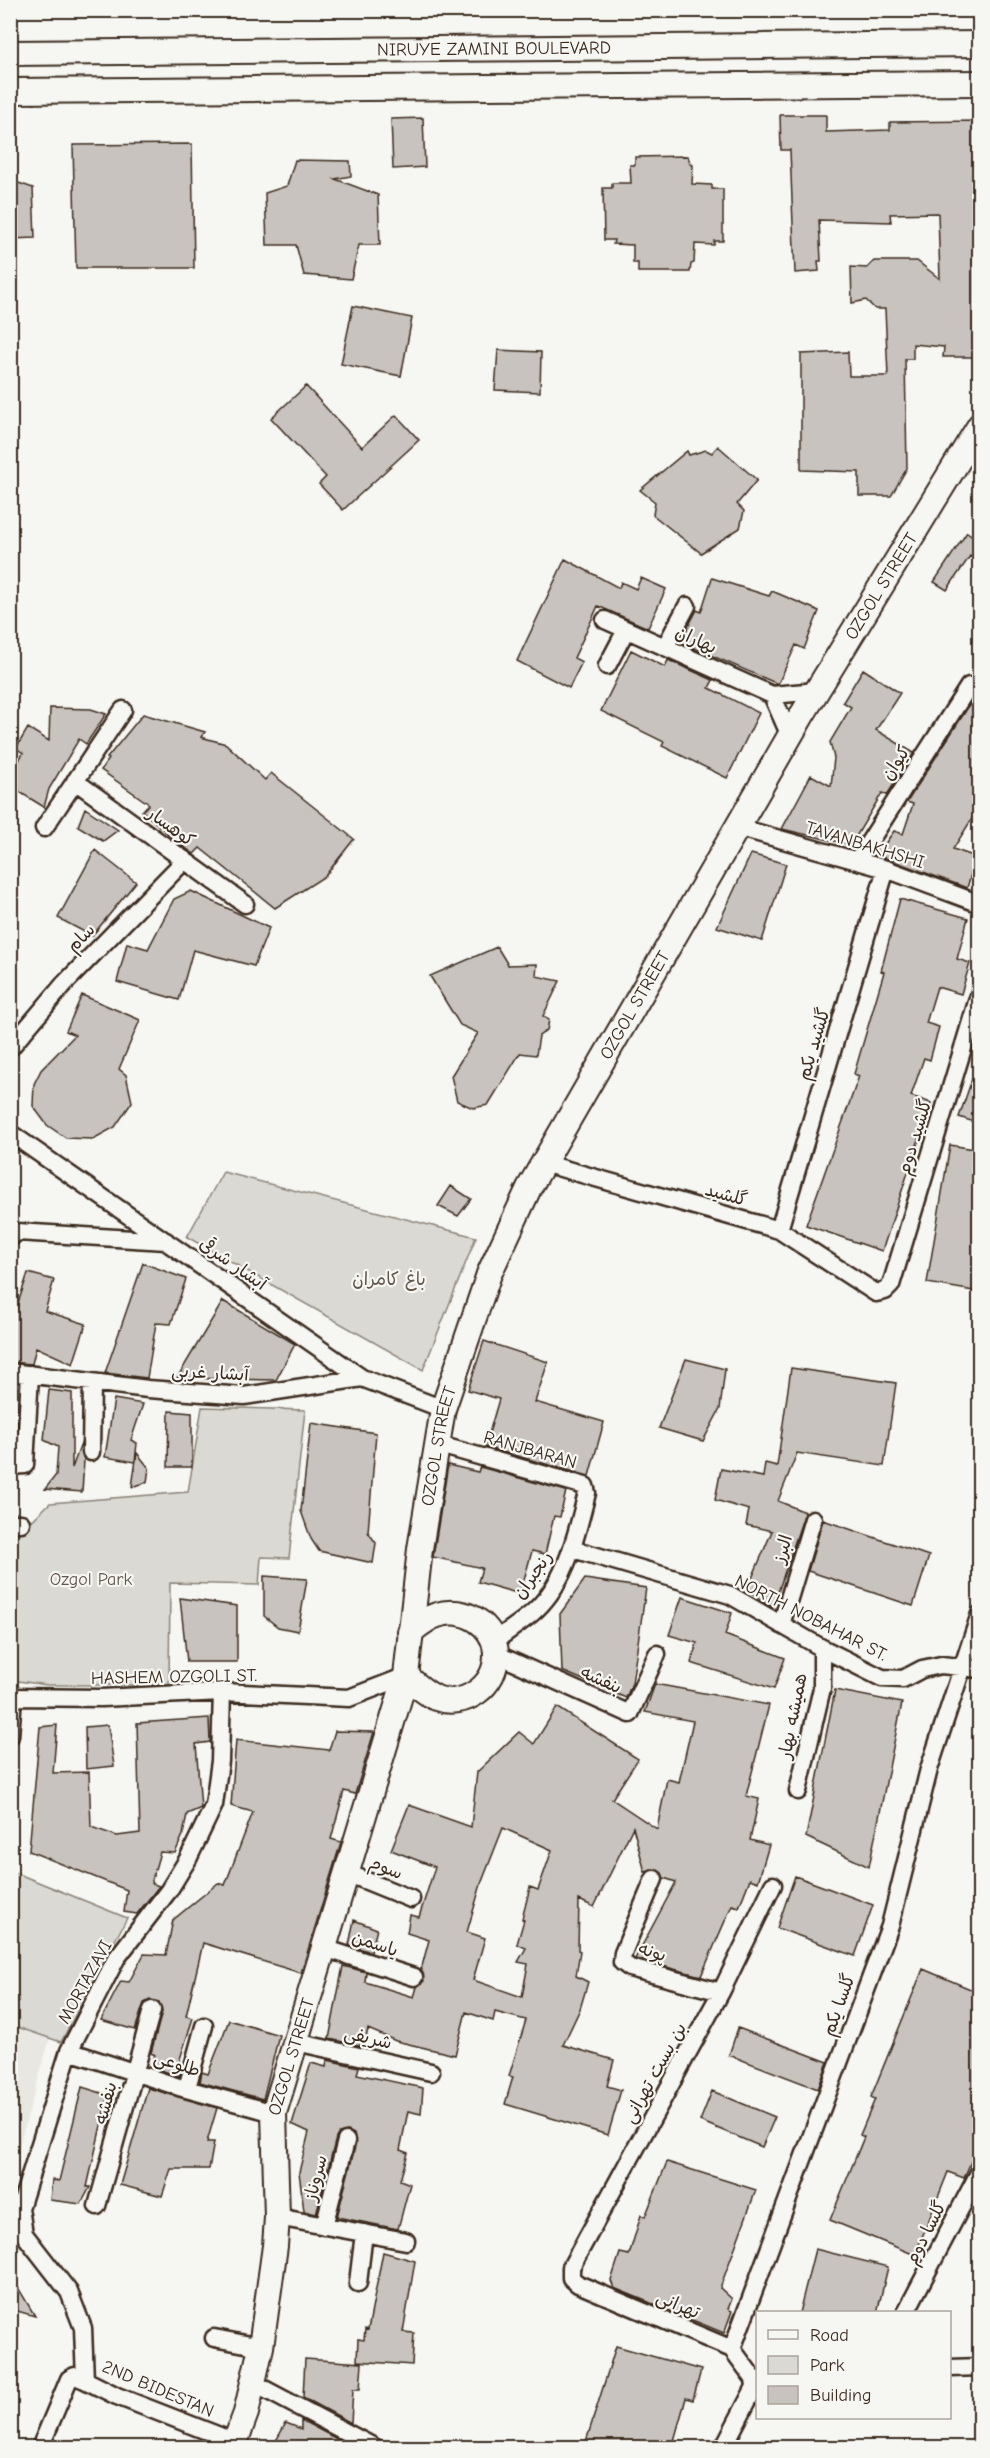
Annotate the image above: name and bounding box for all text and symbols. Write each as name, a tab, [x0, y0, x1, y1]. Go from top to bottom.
street label: NIRUYE ZAMINI BOULEVARD	[377, 37, 611, 60]
street label: OZGOL STREET	[840, 528, 922, 643]
street label: بهاران	[672, 622, 720, 658]
street label: کیوان	[877, 741, 915, 784]
street label: کوهسار	[141, 802, 199, 851]
street label: TAVANBAKHSHI	[803, 817, 927, 873]
street label: سام	[62, 919, 102, 959]
street label: OZGOL STREET	[595, 947, 674, 1063]
street label: گلشيد يكم	[793, 1005, 838, 1083]
street label: گلشيد دوم	[894, 1096, 939, 1178]
street label: گلشید	[703, 1179, 750, 1211]
street label: آبشار شرقی	[195, 1231, 273, 1296]
park label: باغ کامران	[352, 1269, 426, 1291]
street label: آبشار غربی	[171, 1360, 251, 1386]
street label: OZGOL STREET	[417, 1383, 461, 1507]
street label: RANJBARAN	[481, 1427, 579, 1473]
street label: البرز	[768, 1532, 797, 1568]
street label: رنجبران	[509, 1547, 557, 1603]
park label: Ozgol Park	[50, 1569, 133, 1590]
street label: NORTH NOBAHAR ST.	[731, 1570, 891, 1666]
street label: بنفشه	[577, 1662, 625, 1698]
street label: HASHEM OZGOLI ST.	[91, 1665, 257, 1689]
street label: همیشه بهار	[774, 1671, 812, 1763]
street label: سوم	[365, 1852, 406, 1887]
street label: یاسمن	[349, 1927, 401, 1961]
street label: MORTAZAVI	[53, 1936, 117, 2028]
street label: پونه	[635, 1938, 669, 1967]
street label: گلسا يكم	[818, 1971, 863, 2040]
street label: OZGOL STREET	[263, 1995, 319, 2118]
street label: بن بست تهرانی	[619, 2019, 691, 2127]
street label: شریفی	[342, 2022, 394, 2054]
street label: طلوعی	[151, 2047, 203, 2082]
street label: بنفشه	[90, 2080, 122, 2126]
street label: سروناز	[300, 2153, 332, 2205]
street label: گلسا دوم	[901, 2197, 954, 2270]
street label: تهرانی	[653, 2286, 704, 2324]
legend	[756, 2311, 951, 2419]
text: Road	[810, 2325, 849, 2346]
text: Park	[810, 2355, 845, 2376]
street label: 2ND BIDESTAN	[99, 2356, 217, 2422]
text: Building	[810, 2385, 872, 2406]

